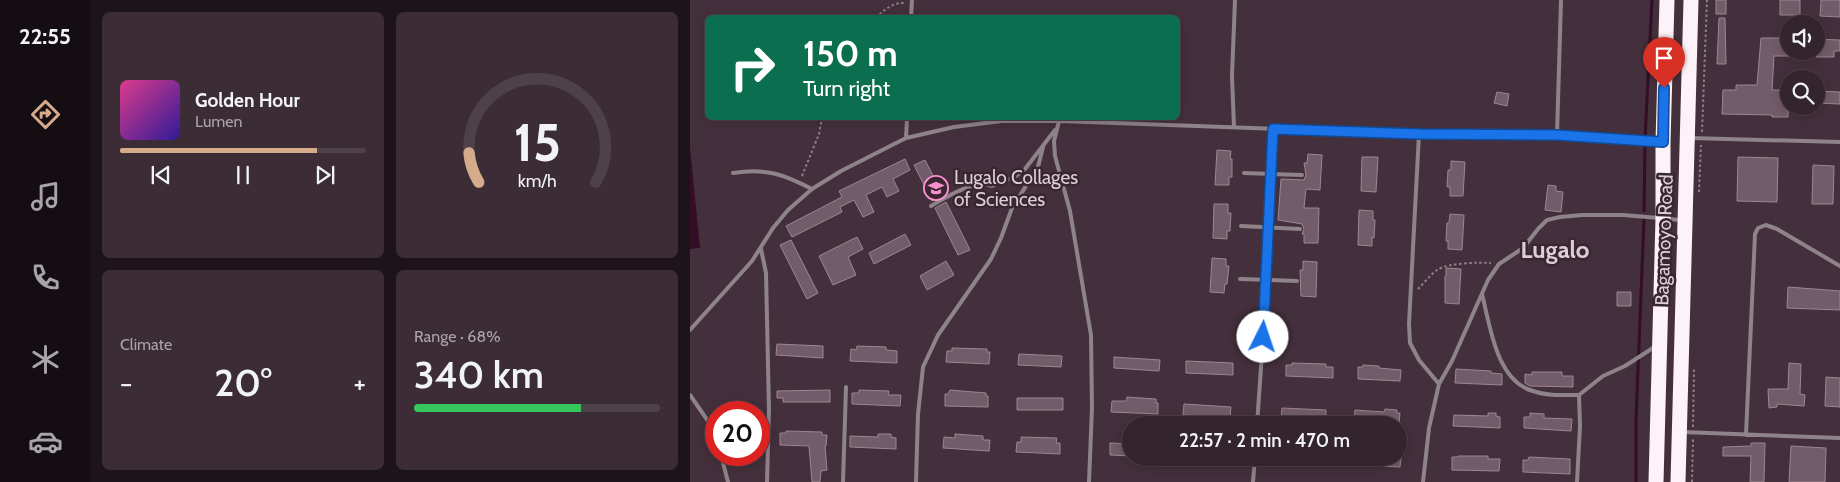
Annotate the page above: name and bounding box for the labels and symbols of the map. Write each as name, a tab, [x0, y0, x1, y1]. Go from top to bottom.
pin	[1643, 37, 1685, 88]
place label: Lugalo Collages of Sciences	[954, 166, 1078, 211]
street label: Bagamoyo Road	[1650, 174, 1678, 306]
school or university icon: Lugalo Collages of Sciences	[923, 175, 949, 201]
district label: Lugalo	[1521, 235, 1590, 264]
position arrow	[1236, 310, 1288, 362]
speed limit sign: 20	[705, 401, 770, 466]

